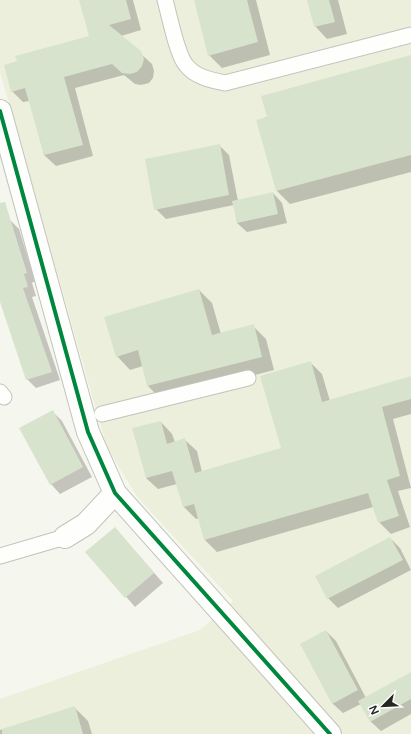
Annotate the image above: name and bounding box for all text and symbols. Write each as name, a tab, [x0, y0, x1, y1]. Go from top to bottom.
north arrow	[363, 686, 403, 726]
text: N	[367, 703, 382, 717]

